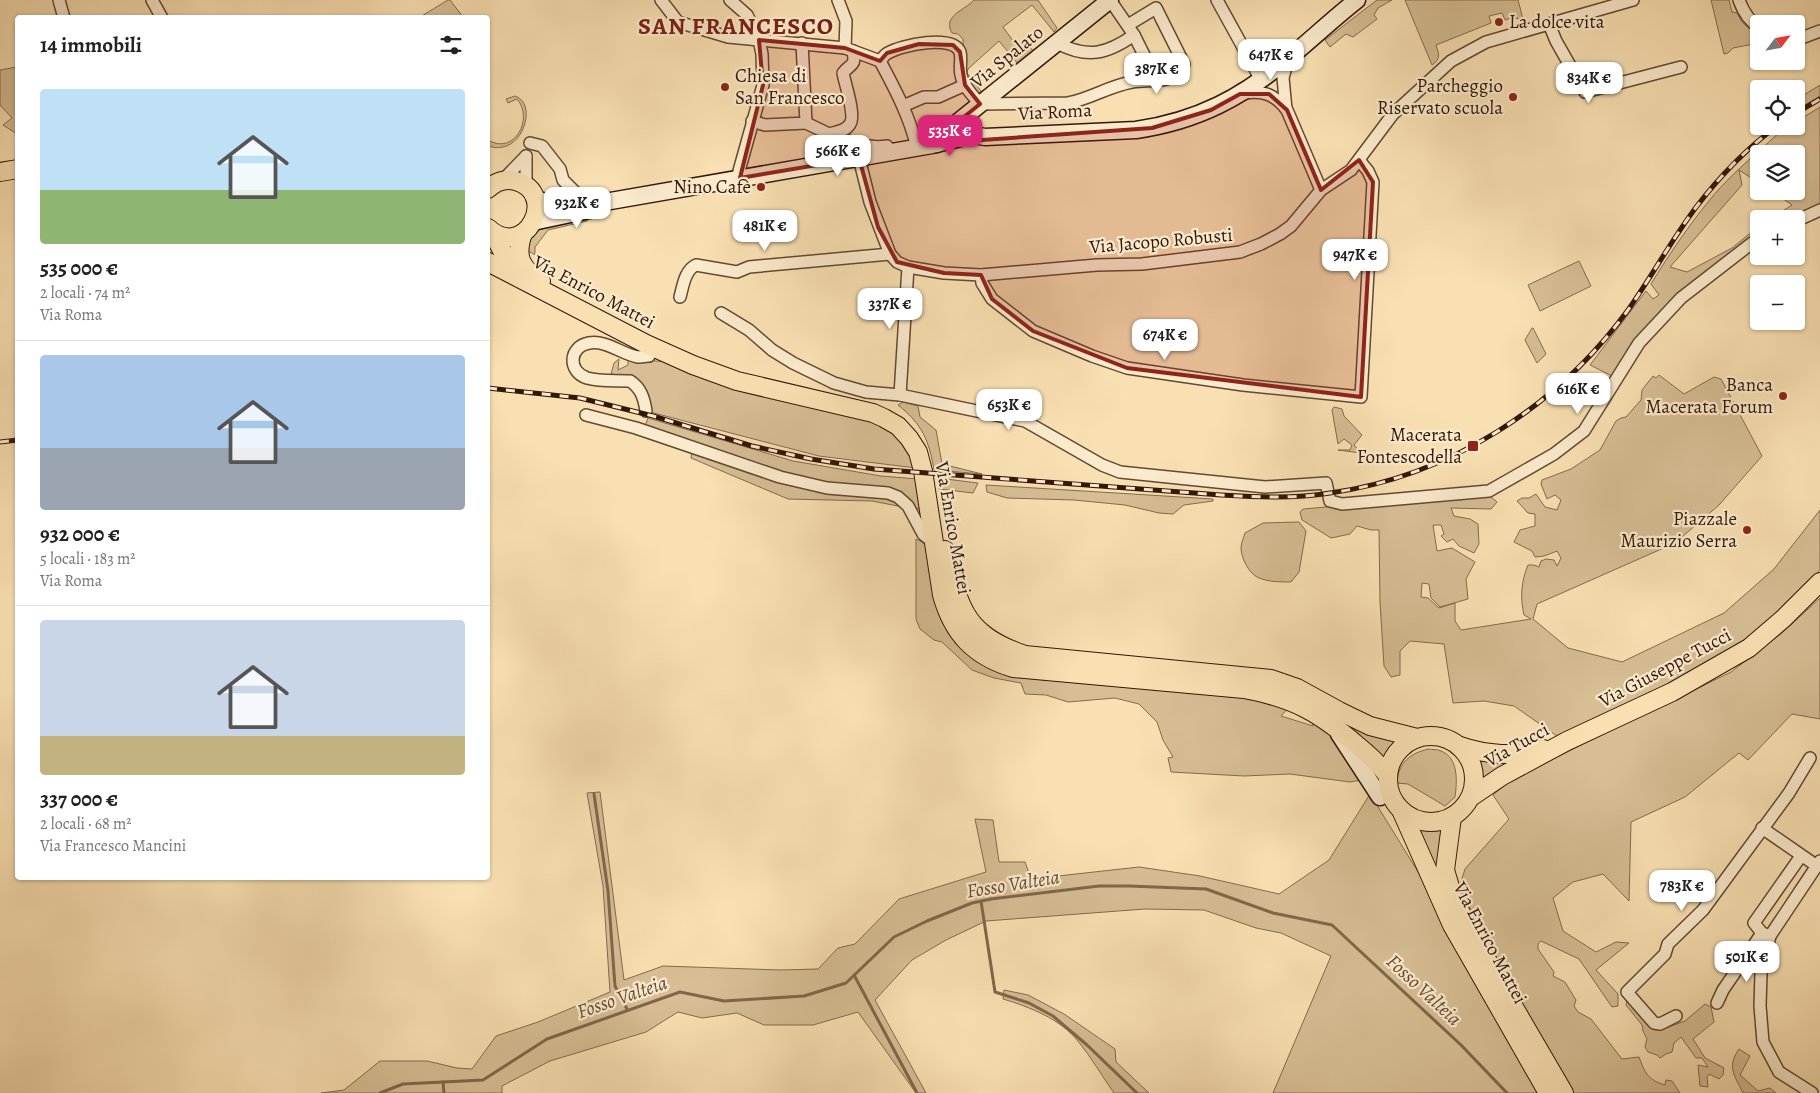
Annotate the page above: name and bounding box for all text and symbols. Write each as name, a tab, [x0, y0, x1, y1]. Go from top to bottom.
place label: La dolce vita	[1509, 9, 1605, 35]
district label: SAN FRANCESCO	[638, 10, 834, 42]
north arrow	[1750, 15, 1805, 70]
map controls	[1750, 15, 1805, 330]
marker: La dolce vita	[1493, 16, 1505, 28]
street label: Via Spalato	[964, 20, 1049, 95]
text: 14 immobili	[40, 31, 142, 59]
icon: filters	[437, 31, 465, 59]
pin: 647K €	[1230, 38, 1312, 81]
text: 647K €	[1249, 44, 1293, 66]
pin: 387K €	[1116, 52, 1198, 95]
text: 387K €	[1135, 58, 1179, 80]
pin: 834K €	[1548, 62, 1630, 104]
place label: Chiesa di San Francesco	[735, 63, 845, 111]
text: 834K €	[1567, 67, 1611, 89]
place label: Parcheggio Riservato scuola	[1377, 73, 1503, 121]
button: locate	[1750, 80, 1805, 135]
marker: Chiesa di San Francesco	[719, 81, 731, 93]
marker: Parcheggio Riservato scuola	[1507, 91, 1519, 103]
street label: Via Roma	[1016, 97, 1093, 127]
pin: 535K €	[909, 114, 991, 157]
text: 535K €	[928, 120, 972, 142]
icon: home	[208, 122, 298, 212]
pin: 566K €	[797, 134, 879, 177]
text: 566K €	[816, 140, 860, 162]
button: layers	[1750, 145, 1805, 200]
place label: Nino Cafè	[673, 174, 751, 200]
marker: Nino Cafè	[755, 181, 767, 193]
pin: 932K €	[536, 186, 618, 229]
text: 932K €	[555, 192, 599, 214]
pin: 481K €	[724, 210, 806, 252]
button: +	[1750, 210, 1805, 265]
text: 481K €	[743, 215, 787, 237]
street label: Via Jacopo Robusti	[1087, 222, 1234, 260]
pin: 947K €	[1314, 238, 1396, 281]
text: 947K €	[1333, 244, 1377, 266]
street label: Via Enrico Mattei	[528, 248, 660, 335]
text: 535 000 €	[40, 254, 118, 282]
button: −	[1750, 275, 1805, 330]
text: 2 locali · 74 m²	[40, 282, 130, 304]
pin: 337K €	[849, 288, 931, 330]
text: 337K €	[868, 293, 912, 315]
text: Via Roma	[40, 304, 102, 326]
pin: 674K €	[1124, 318, 1206, 361]
text: 674K €	[1143, 324, 1187, 346]
pin: 616K €	[1537, 372, 1619, 415]
place label: Banca Macerata Forum	[1645, 372, 1773, 420]
text: 616K €	[1556, 378, 1600, 400]
icon: home	[208, 387, 298, 477]
pin: 653K €	[968, 388, 1050, 431]
marker: Banca Macerata Forum	[1777, 390, 1789, 402]
text: 653K €	[987, 394, 1031, 416]
place label: Macerata Fontescodella	[1357, 422, 1462, 470]
marker: Macerata Fontescodella	[1466, 439, 1480, 453]
street label: Via Enrico Mattei	[928, 458, 977, 597]
place label: Piazzale Maurizio Serra	[1621, 506, 1737, 554]
text: 932 000 €	[40, 520, 120, 548]
marker: Piazzale Maurizio Serra	[1741, 524, 1753, 536]
text: 5 locali · 183 m²	[40, 548, 136, 570]
text: Via Roma	[40, 570, 102, 592]
street label: Via Giuseppe Tucci	[1593, 622, 1736, 714]
icon: home	[208, 652, 298, 742]
street label: Via Tucci	[1479, 717, 1554, 774]
text: 337 000 €	[40, 785, 118, 813]
text: 2 locali · 68 m²	[40, 813, 132, 835]
text: Via Francesco Mancini	[40, 835, 186, 857]
water label: Fosso Valteia	[965, 863, 1061, 905]
pin: 783K €	[1641, 870, 1723, 912]
text: 783K €	[1660, 875, 1704, 897]
street label: Via Enrico Mattei	[1446, 877, 1533, 1009]
pin: 501K €	[1706, 940, 1788, 983]
text: 501K €	[1725, 946, 1769, 968]
water label: Fosso Valteia	[1380, 948, 1468, 1032]
water label: Fosso Valteia	[573, 969, 671, 1025]

